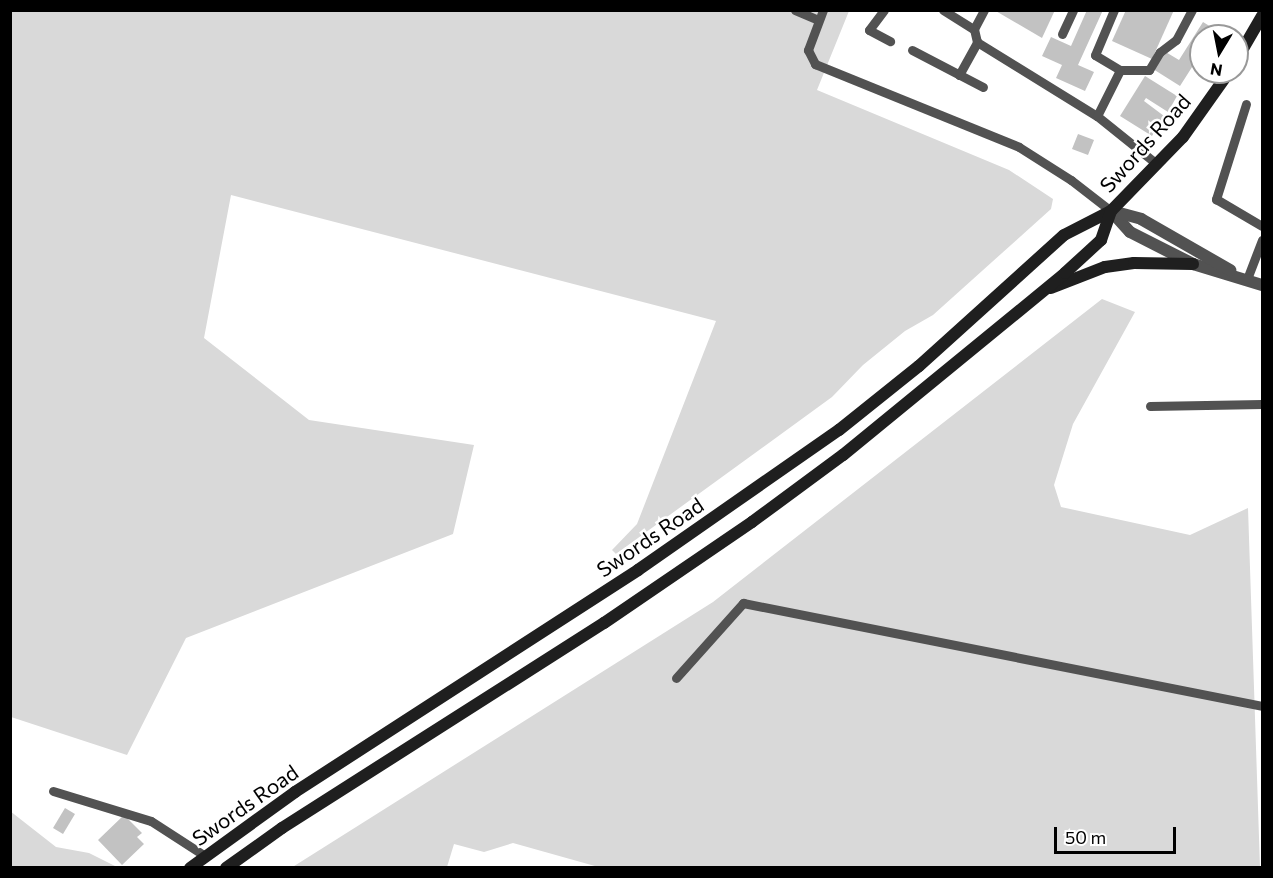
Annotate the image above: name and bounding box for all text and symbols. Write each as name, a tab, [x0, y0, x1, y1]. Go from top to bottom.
north arrow	[1189, 24, 1249, 84]
text: N	[1209, 60, 1224, 81]
street label: Swords Road	[1094, 89, 1196, 197]
street label: Swords Road	[592, 492, 708, 582]
street label: Swords Road	[187, 759, 303, 851]
scale bar	[1057, 815, 1178, 853]
text: 50 m	[1065, 826, 1106, 848]

